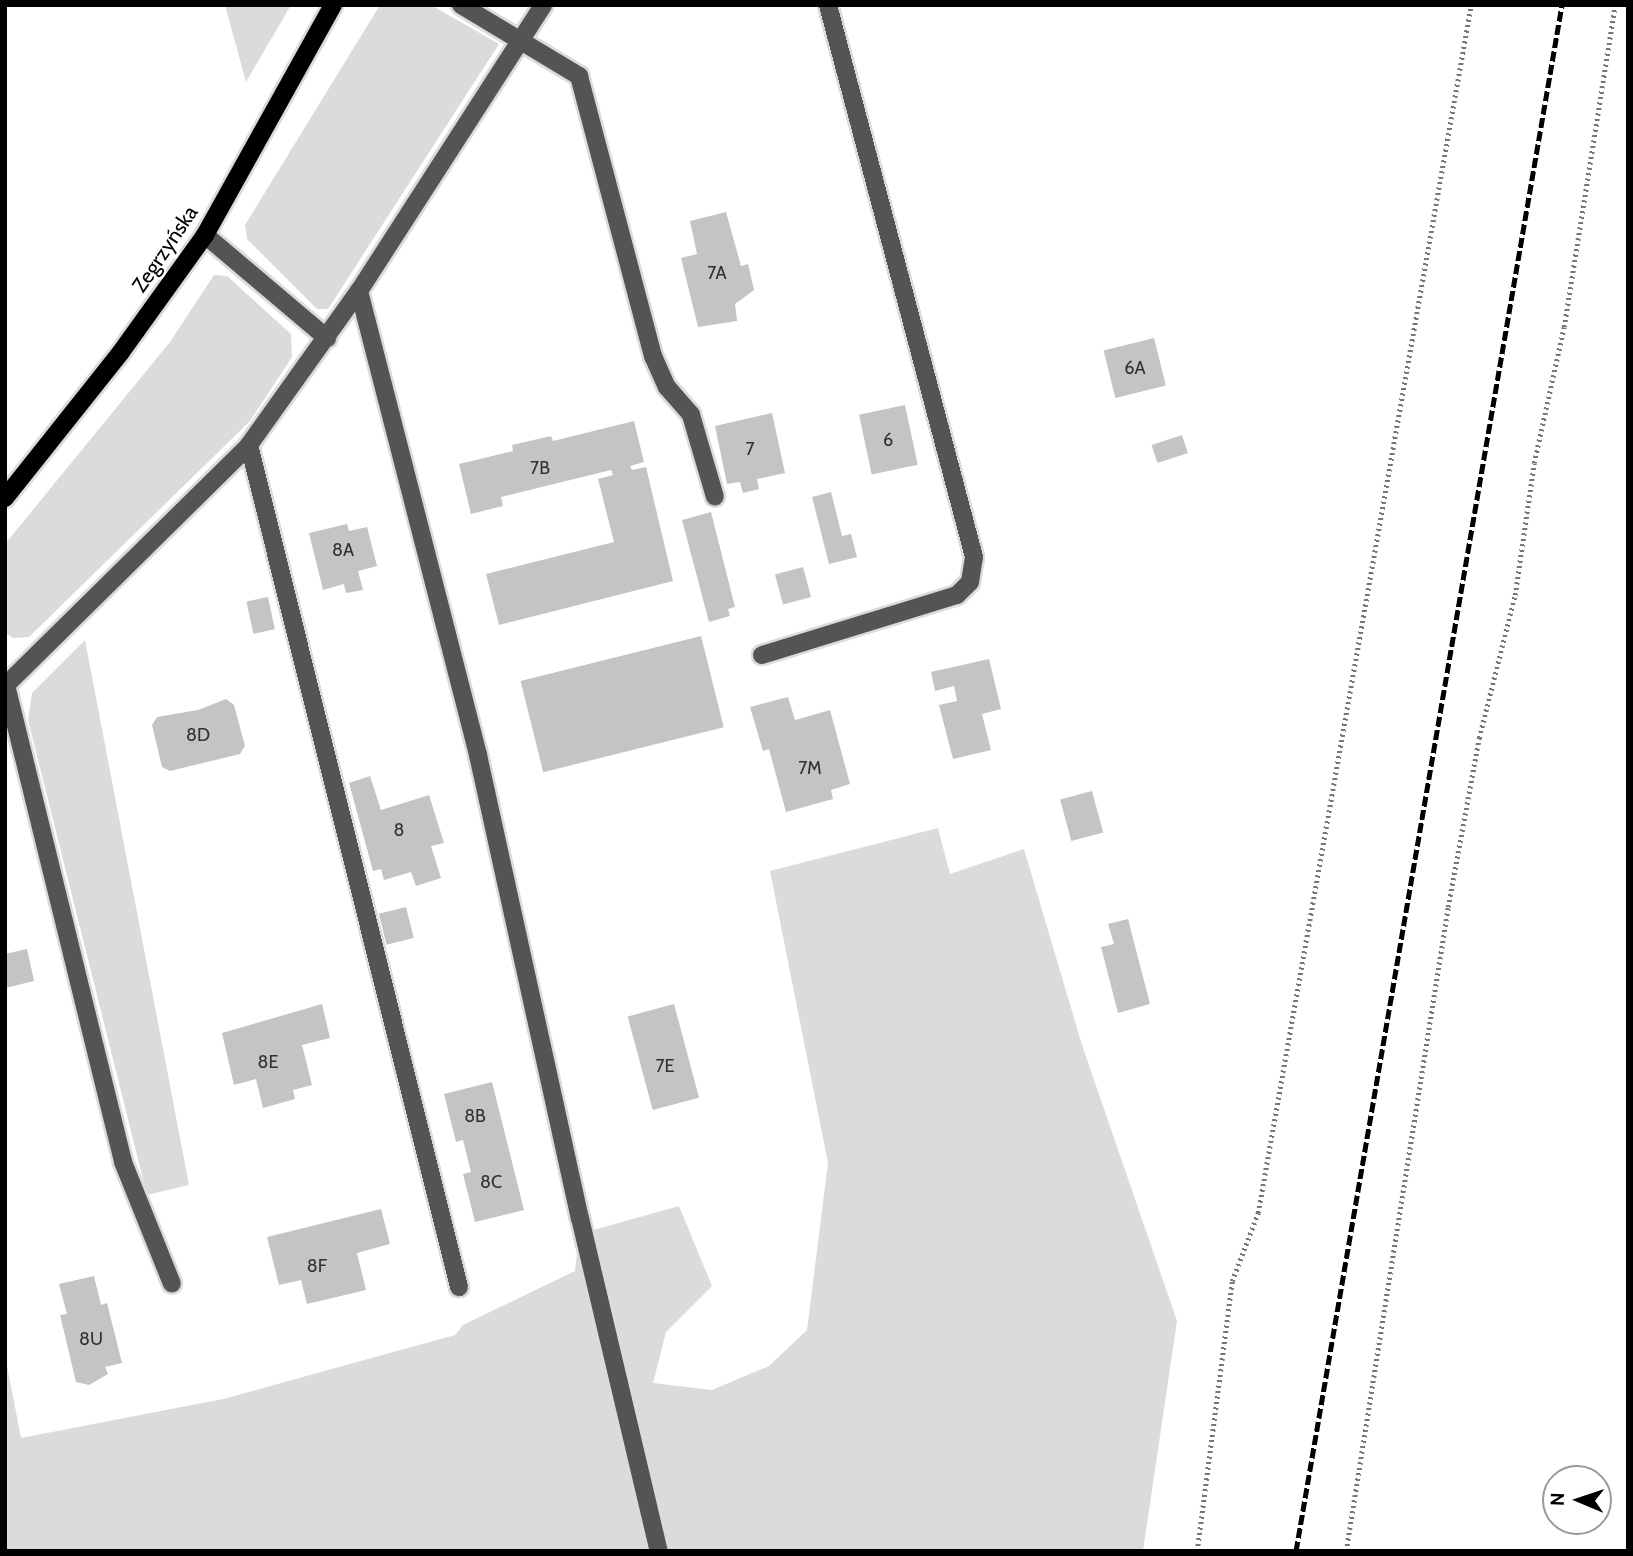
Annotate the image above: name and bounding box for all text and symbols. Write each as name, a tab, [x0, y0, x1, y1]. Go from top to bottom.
street label: Zegrzyńska	[127, 201, 203, 297]
house number: 7A	[707, 262, 727, 284]
house number: 6A	[1124, 357, 1146, 379]
house number: 6	[883, 429, 893, 451]
house number: 7	[745, 438, 755, 460]
house number: 7B	[530, 457, 550, 479]
house number: 8A	[332, 539, 354, 561]
house number: 8D	[186, 724, 210, 746]
house number: 7M	[798, 757, 822, 779]
house number: 8	[394, 819, 404, 841]
house number: 8E	[258, 1051, 278, 1073]
house number: 7E	[655, 1055, 675, 1077]
house number: 8B	[464, 1105, 486, 1127]
house number: 8C	[480, 1171, 502, 1193]
house number: 8F	[307, 1255, 327, 1277]
house number: 8U	[79, 1328, 103, 1350]
north arrow	[1542, 1465, 1612, 1535]
text: N	[1546, 1492, 1569, 1506]

